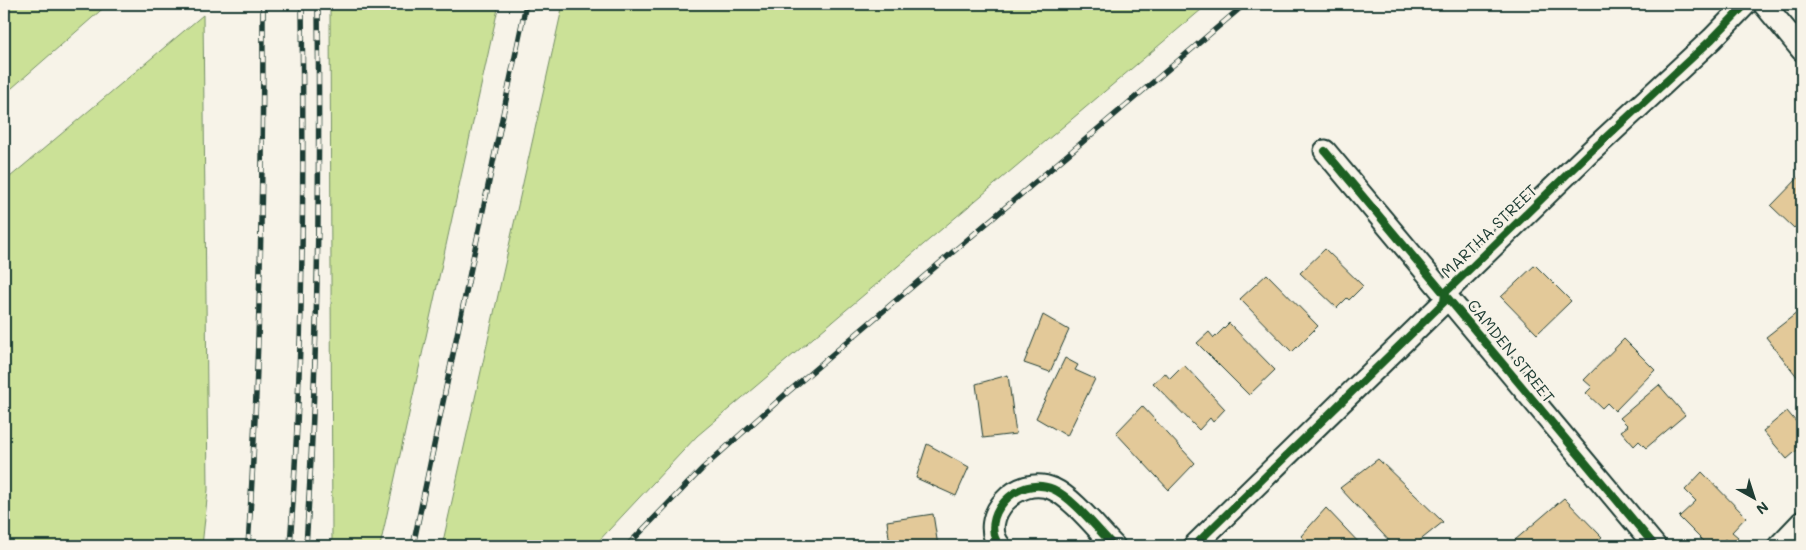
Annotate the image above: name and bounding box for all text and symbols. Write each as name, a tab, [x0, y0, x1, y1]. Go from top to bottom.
street label: MARTHA STREET	[1436, 179, 1541, 282]
street label: CAMDEN STREET	[1463, 294, 1560, 407]
north arrow	[1728, 472, 1778, 522]
text: N	[1752, 498, 1773, 519]

